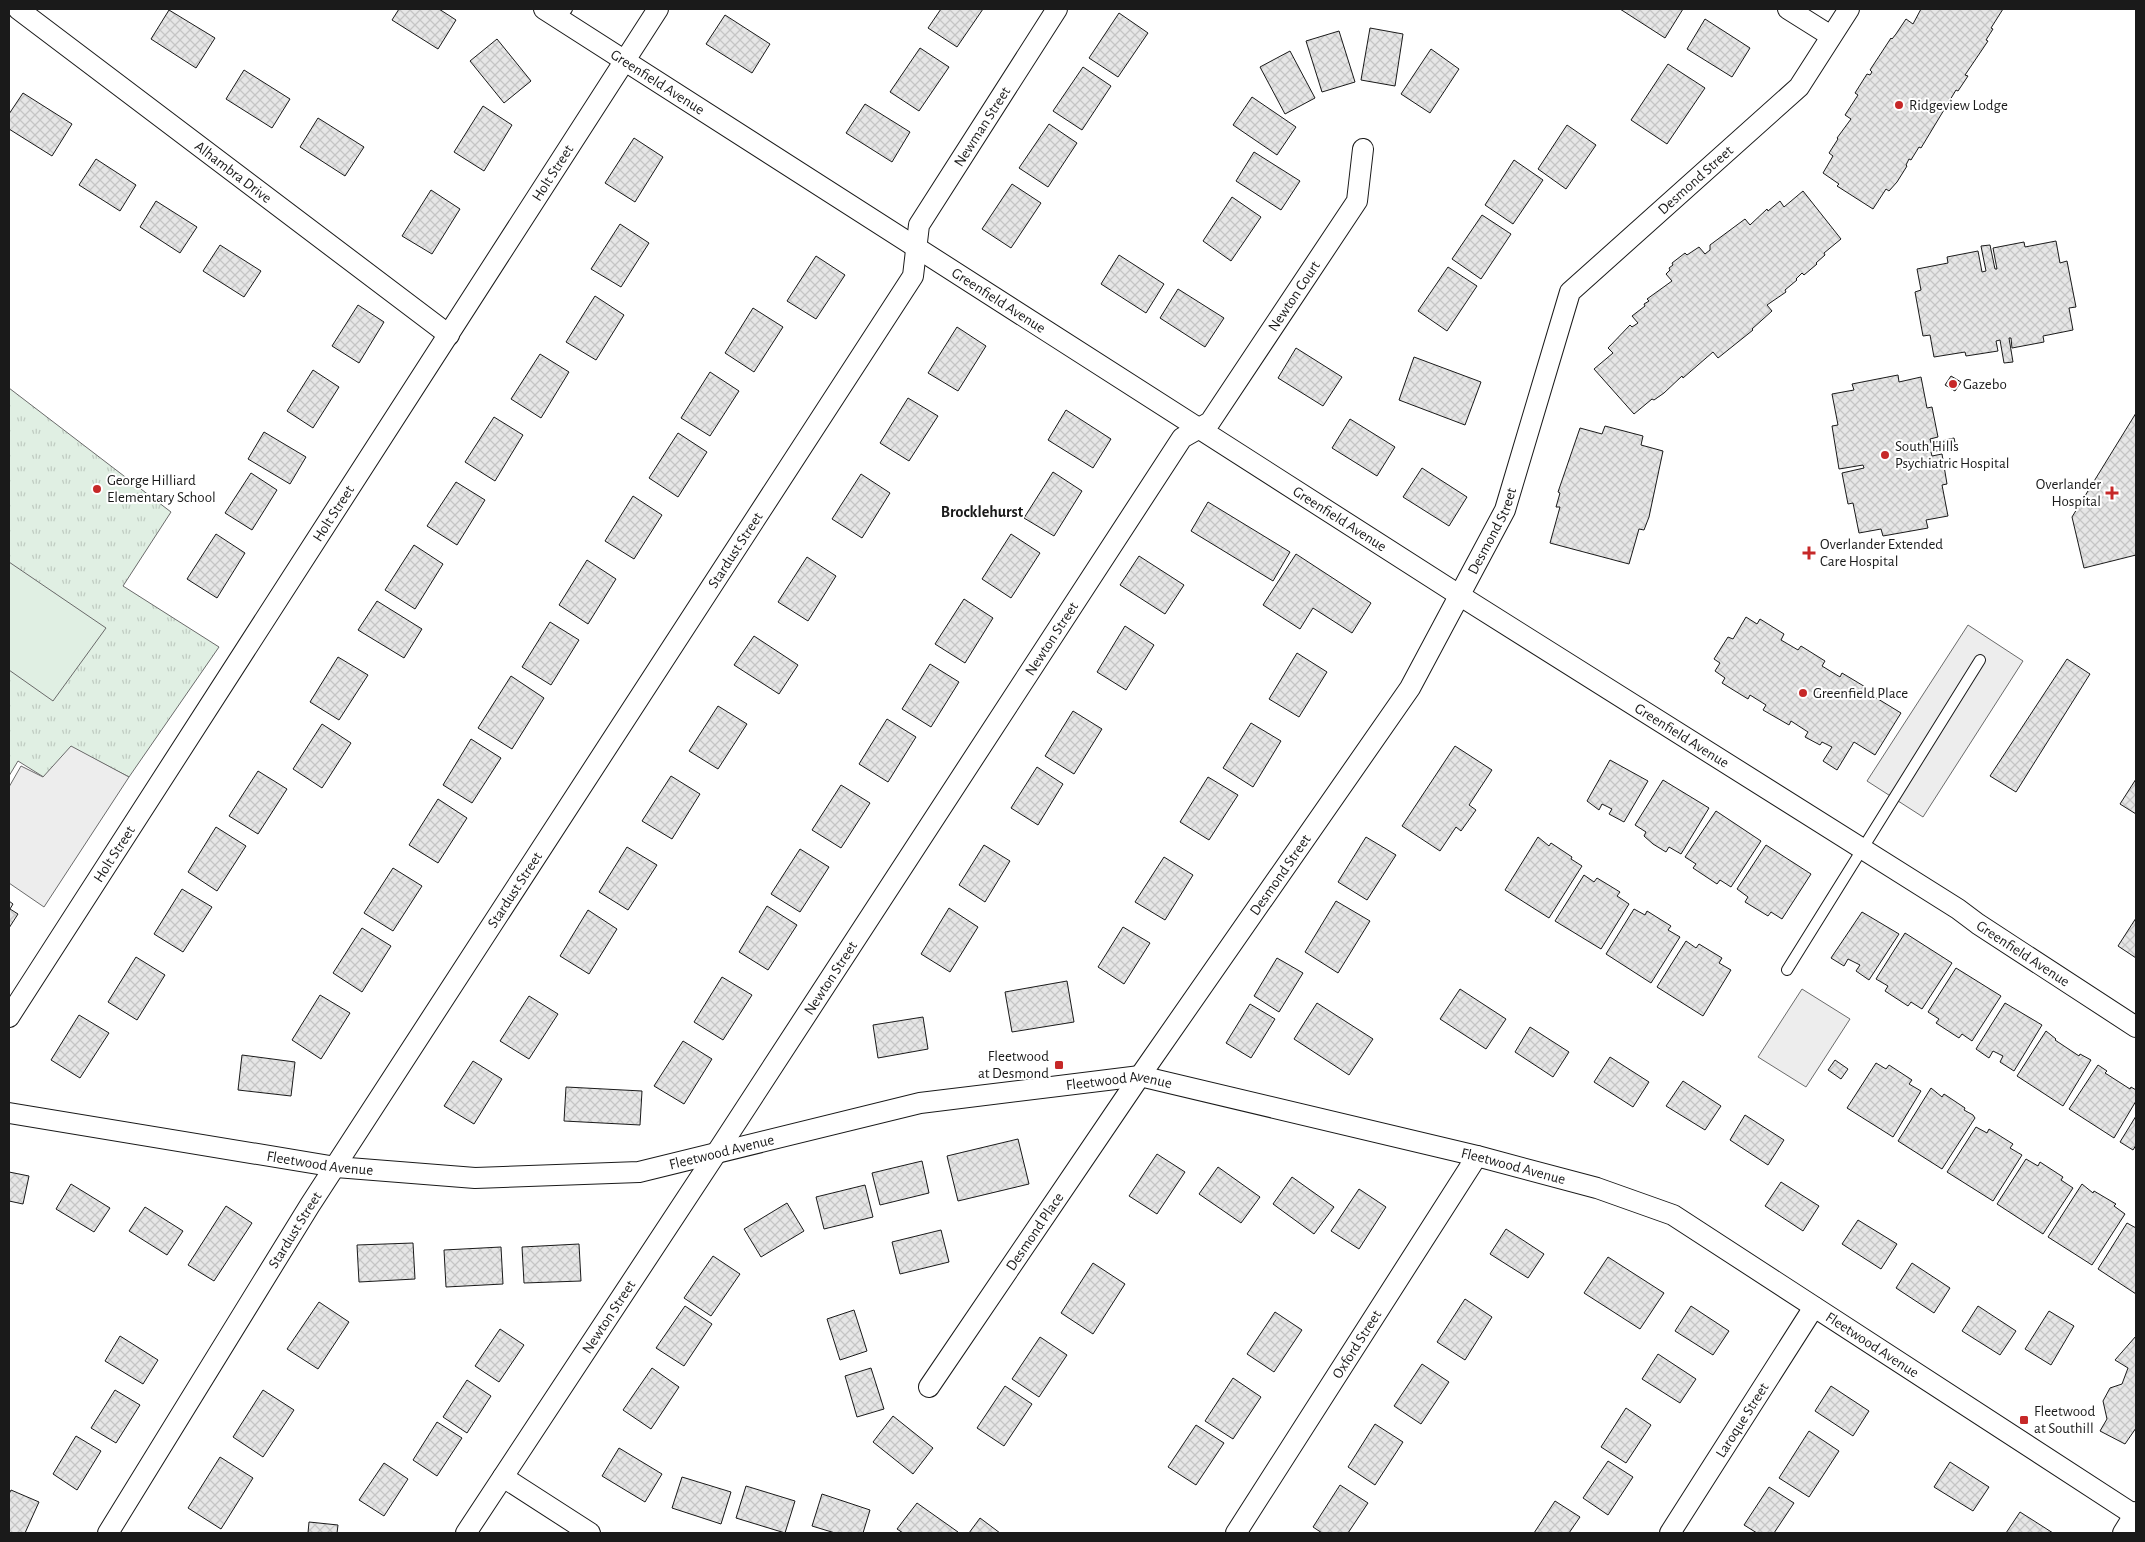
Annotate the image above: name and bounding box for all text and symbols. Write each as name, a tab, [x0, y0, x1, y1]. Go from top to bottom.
street label: Greenfield Avenue	[608, 46, 707, 117]
street label: Newman Street	[951, 84, 1013, 169]
place label: Ridgeview Lodge	[1909, 98, 2008, 113]
marker: Ridgeview Lodge	[1893, 99, 1905, 111]
street label: Alhambra Drive	[192, 138, 275, 206]
street label: Holt Street	[529, 142, 576, 204]
street label: Desmond Street	[1655, 142, 1736, 217]
street label: Newton Court	[1265, 258, 1323, 334]
street label: Greenfield Avenue	[949, 265, 1048, 336]
place label: Gazebo	[1963, 377, 2007, 392]
marker: Gazebo	[1947, 378, 1959, 390]
place label: South Hills Psychiatric Hospital	[1895, 439, 2010, 471]
marker: South Hills Psychiatric Hospital	[1879, 449, 1891, 461]
place label: George Hilliard Elementary School	[107, 473, 216, 505]
place label: Overlander Hospital	[2036, 477, 2101, 509]
street label: Holt Street	[310, 482, 357, 544]
marker: George Hilliard Elementary School	[91, 483, 103, 495]
street label: Greenfield Avenue	[1290, 483, 1389, 554]
street label: Desmond Street	[1465, 486, 1519, 577]
marker: Overlander Hospital	[2105, 486, 2119, 500]
district label: Brocklehurst	[941, 504, 1024, 520]
street label: Stardust Street	[705, 509, 765, 591]
place label: Overlander Extended Care Hospital	[1820, 537, 1943, 569]
marker: Overlander Extended Care Hospital	[1802, 546, 1816, 560]
street label: Newton Street	[1022, 599, 1081, 678]
place label: Greenfield Place	[1813, 686, 1908, 701]
marker: Greenfield Place	[1797, 687, 1809, 699]
street label: Greenfield Avenue	[1632, 700, 1732, 770]
street label: Holt Street	[90, 823, 138, 885]
street label: Desmond Street	[1247, 831, 1313, 918]
street label: Stardust Street	[485, 849, 545, 930]
street label: Greenfield Avenue	[1974, 918, 2073, 989]
street label: Newton Street	[801, 938, 860, 1017]
place label: Fleetwood at Desmond	[978, 1049, 1049, 1081]
marker: Fleetwood at Desmond	[1053, 1059, 1065, 1071]
street label: Fleetwood Avenue	[1065, 1068, 1174, 1093]
street label: Fleetwood Avenue	[668, 1132, 776, 1172]
street label: Fleetwood Avenue	[1460, 1145, 1567, 1187]
street label: Fleetwood Avenue	[266, 1148, 374, 1177]
street label: Stardust Street	[265, 1189, 324, 1271]
street label: Desmond Place	[1003, 1190, 1066, 1273]
street label: Newton Street	[579, 1277, 638, 1356]
street label: Oxford Street	[1329, 1307, 1384, 1381]
street label: Fleetwood Avenue	[1823, 1309, 1922, 1380]
street label: Laroque Street	[1713, 1380, 1771, 1460]
place label: Fleetwood at Southill	[2034, 1404, 2095, 1436]
marker: Fleetwood at Southill	[2018, 1414, 2030, 1426]

